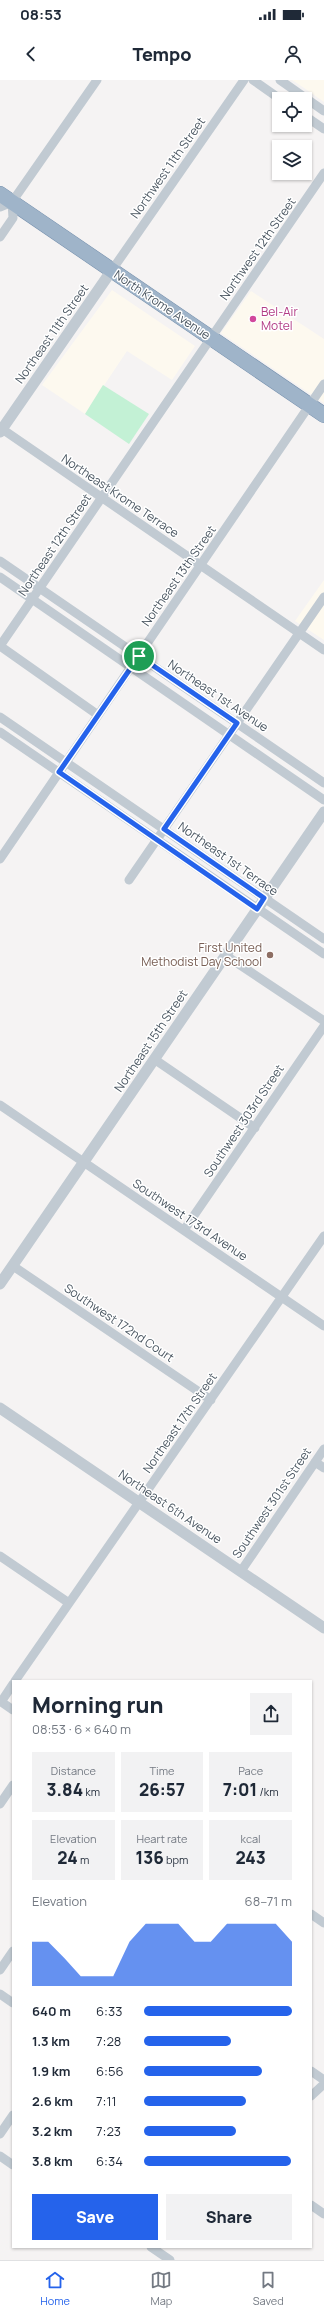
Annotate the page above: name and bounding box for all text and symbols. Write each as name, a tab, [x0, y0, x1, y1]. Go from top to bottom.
text: 08:53	[20, 4, 62, 25]
text: Tempo	[132, 42, 192, 66]
icon: back	[20, 43, 42, 65]
icon: person	[282, 43, 304, 65]
map controls	[272, 92, 312, 180]
button: locate	[272, 92, 312, 132]
street label: Northwest 11th Street	[126, 114, 209, 222]
button: layers	[272, 140, 312, 180]
street label: Northwest 12th Street	[216, 194, 300, 304]
street label: North Krome Avenue	[111, 266, 214, 343]
street label: Northeast 11th Street	[11, 281, 92, 387]
place label: Bel-Air Motel	[261, 303, 298, 334]
marker: Bel-Air Motel	[248, 314, 258, 324]
street label: Northeast Krome Terrace	[58, 450, 182, 541]
street label: Northeast 12th Street	[14, 490, 95, 599]
street label: Northeast 13th Street	[137, 522, 220, 630]
pin	[122, 639, 156, 673]
icon: arrive	[128, 645, 150, 667]
street label: Northeast 1st Avenue	[165, 656, 272, 736]
street label: Northeast 1st Terrace	[175, 818, 282, 900]
place label: First United Methodist Day School	[141, 939, 262, 970]
marker: First United Methodist Day School	[265, 950, 275, 960]
street label: Northeast 15th Street	[110, 986, 191, 1095]
street label: Southwest 303rd Street	[199, 1061, 288, 1180]
street label: Southwest 173rd Avenue	[129, 1175, 251, 1264]
street label: Southwest 172nd Court	[61, 1279, 178, 1366]
street label: Northeast 17th Street	[139, 1369, 221, 1476]
street label: Southwest 301st Street	[228, 1444, 315, 1562]
street label: Northeast 6th Avenue	[115, 1466, 225, 1548]
text: Morning run	[32, 1690, 163, 1720]
button: share	[250, 1693, 292, 1735]
text: 08:53 · 6 × 640 m	[32, 1720, 131, 1738]
text: Distance	[51, 1763, 96, 1778]
text: Time	[150, 1763, 174, 1778]
text: Pace	[238, 1763, 263, 1778]
text: 3.84	[47, 1778, 83, 1801]
text: 26:57	[139, 1778, 185, 1801]
text: 7:01	[223, 1778, 257, 1801]
text: km	[83, 1784, 100, 1799]
text: /km	[257, 1784, 279, 1799]
text: Elevation	[50, 1831, 97, 1846]
text: Heart rate	[136, 1831, 188, 1846]
text: kcal	[241, 1831, 261, 1846]
text: 24	[57, 1846, 78, 1869]
text: 136	[136, 1846, 164, 1869]
text: 243	[235, 1846, 266, 1869]
text: m	[78, 1852, 89, 1867]
text: bpm	[164, 1852, 188, 1867]
text: Elevation	[32, 1892, 87, 1910]
text: 68–71 m	[245, 1892, 292, 1910]
text: 640 m	[32, 2002, 71, 2020]
text: 6:33	[96, 2002, 122, 2020]
text: 1.3 km	[32, 2032, 70, 2050]
text: 7:28	[96, 2032, 121, 2050]
text: 1.9 km	[32, 2062, 70, 2080]
text: 6:56	[96, 2062, 124, 2080]
text: 2.6 km	[32, 2092, 73, 2110]
text: 7:11	[96, 2092, 117, 2110]
text: 3.2 km	[32, 2122, 73, 2140]
text: 7:23	[96, 2122, 121, 2140]
text: 3.8 km	[32, 2152, 73, 2170]
text: 6:34	[96, 2152, 123, 2170]
button: Save	[32, 2194, 158, 2240]
button: Share	[166, 2194, 292, 2240]
tab: Home	[40, 2269, 70, 2308]
tab: Map	[150, 2269, 172, 2308]
tab: Saved	[253, 2269, 284, 2308]

